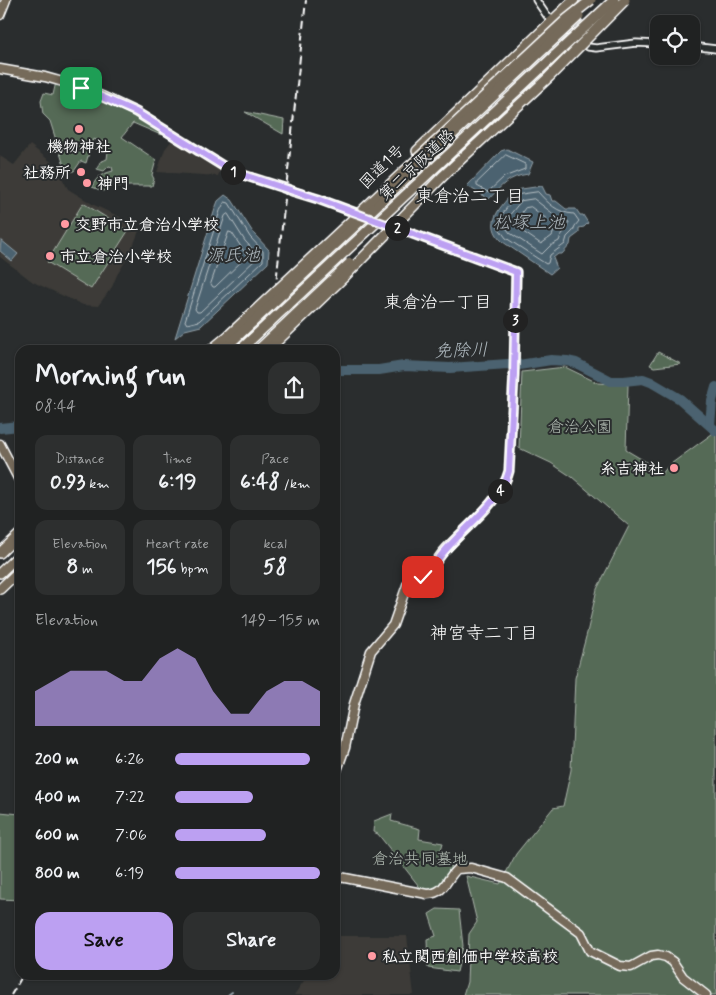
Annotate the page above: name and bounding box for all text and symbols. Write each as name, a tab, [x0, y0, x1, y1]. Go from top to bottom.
map controls	[650, 15, 700, 65]
button: locate	[650, 15, 700, 65]
pin	[60, 67, 102, 109]
icon: arrive	[67, 74, 95, 102]
marker: 機物神社	[73, 123, 85, 135]
street label: 第二京阪道路	[375, 125, 459, 206]
place label: 機物神社	[47, 137, 111, 158]
street label: 国道1号	[355, 140, 409, 194]
pin: 1	[220, 160, 246, 184]
place label: 社務所	[23, 163, 71, 184]
text: 1	[230, 163, 237, 181]
marker: 社務所	[75, 166, 87, 178]
place label: 神門	[97, 174, 129, 195]
marker: 神門	[81, 177, 93, 189]
district label: 東倉治二丁目	[416, 185, 524, 209]
water label: 松塚上池	[493, 211, 566, 235]
place label: 交野市立倉治小学校	[75, 215, 219, 236]
pin: 2	[384, 216, 410, 240]
marker: 交野市立倉治小学校	[59, 218, 71, 230]
text: 2	[394, 219, 401, 237]
water label: 源氏池	[206, 244, 261, 268]
place label: 市立倉治小学校	[60, 247, 172, 268]
marker: 市立倉治小学校	[44, 250, 56, 262]
district label: 東倉治一丁目	[384, 291, 492, 315]
pin: 3	[502, 308, 528, 332]
text: 3	[512, 311, 519, 329]
water label: 免除川	[434, 338, 488, 364]
text: Morning run	[35, 358, 186, 395]
button: share	[268, 362, 320, 414]
text: 08:44	[35, 396, 76, 417]
park label: 倉治公園	[548, 417, 612, 438]
text: Distance	[55, 450, 104, 468]
text: Time	[163, 450, 192, 468]
text: Pace	[261, 450, 289, 468]
place label: 糸吉神社	[600, 459, 664, 480]
marker: 糸吉神社	[668, 462, 680, 474]
text: 0.93	[50, 468, 85, 496]
text: 6:19	[158, 468, 197, 496]
text: 6:48	[240, 468, 280, 496]
text: km	[85, 475, 110, 493]
text: /km	[280, 475, 310, 493]
pin: 4	[488, 478, 512, 504]
text: 4	[496, 482, 505, 500]
text: Elevation	[52, 535, 107, 553]
text: Heart rate	[146, 535, 209, 553]
text: kcal	[263, 535, 287, 553]
text: 8	[66, 553, 78, 581]
text: 156	[146, 553, 177, 581]
text: 58	[263, 553, 287, 581]
pin	[402, 556, 444, 598]
text: m	[78, 560, 93, 578]
text: bpm	[177, 560, 209, 578]
icon: check	[409, 563, 437, 591]
text: Elevation	[35, 610, 98, 631]
text: 149–155 m	[241, 610, 320, 631]
district label: 神宮寺二丁目	[430, 622, 538, 646]
text: 200 m	[35, 749, 79, 770]
text: 6:26	[115, 749, 144, 770]
text: 400 m	[35, 787, 80, 808]
text: 7:22	[115, 787, 145, 808]
text: 600 m	[35, 825, 79, 846]
text: 7:06	[115, 825, 147, 846]
park label: 倉治共同墓地	[372, 849, 468, 870]
text: 800 m	[35, 863, 80, 884]
text: 6:19	[115, 863, 144, 884]
button: Save	[35, 912, 173, 970]
button: Share	[183, 912, 320, 970]
place label: 私立関西創価中学校高校	[382, 947, 558, 968]
marker: 私立関西創価中学校高校	[366, 950, 378, 962]

